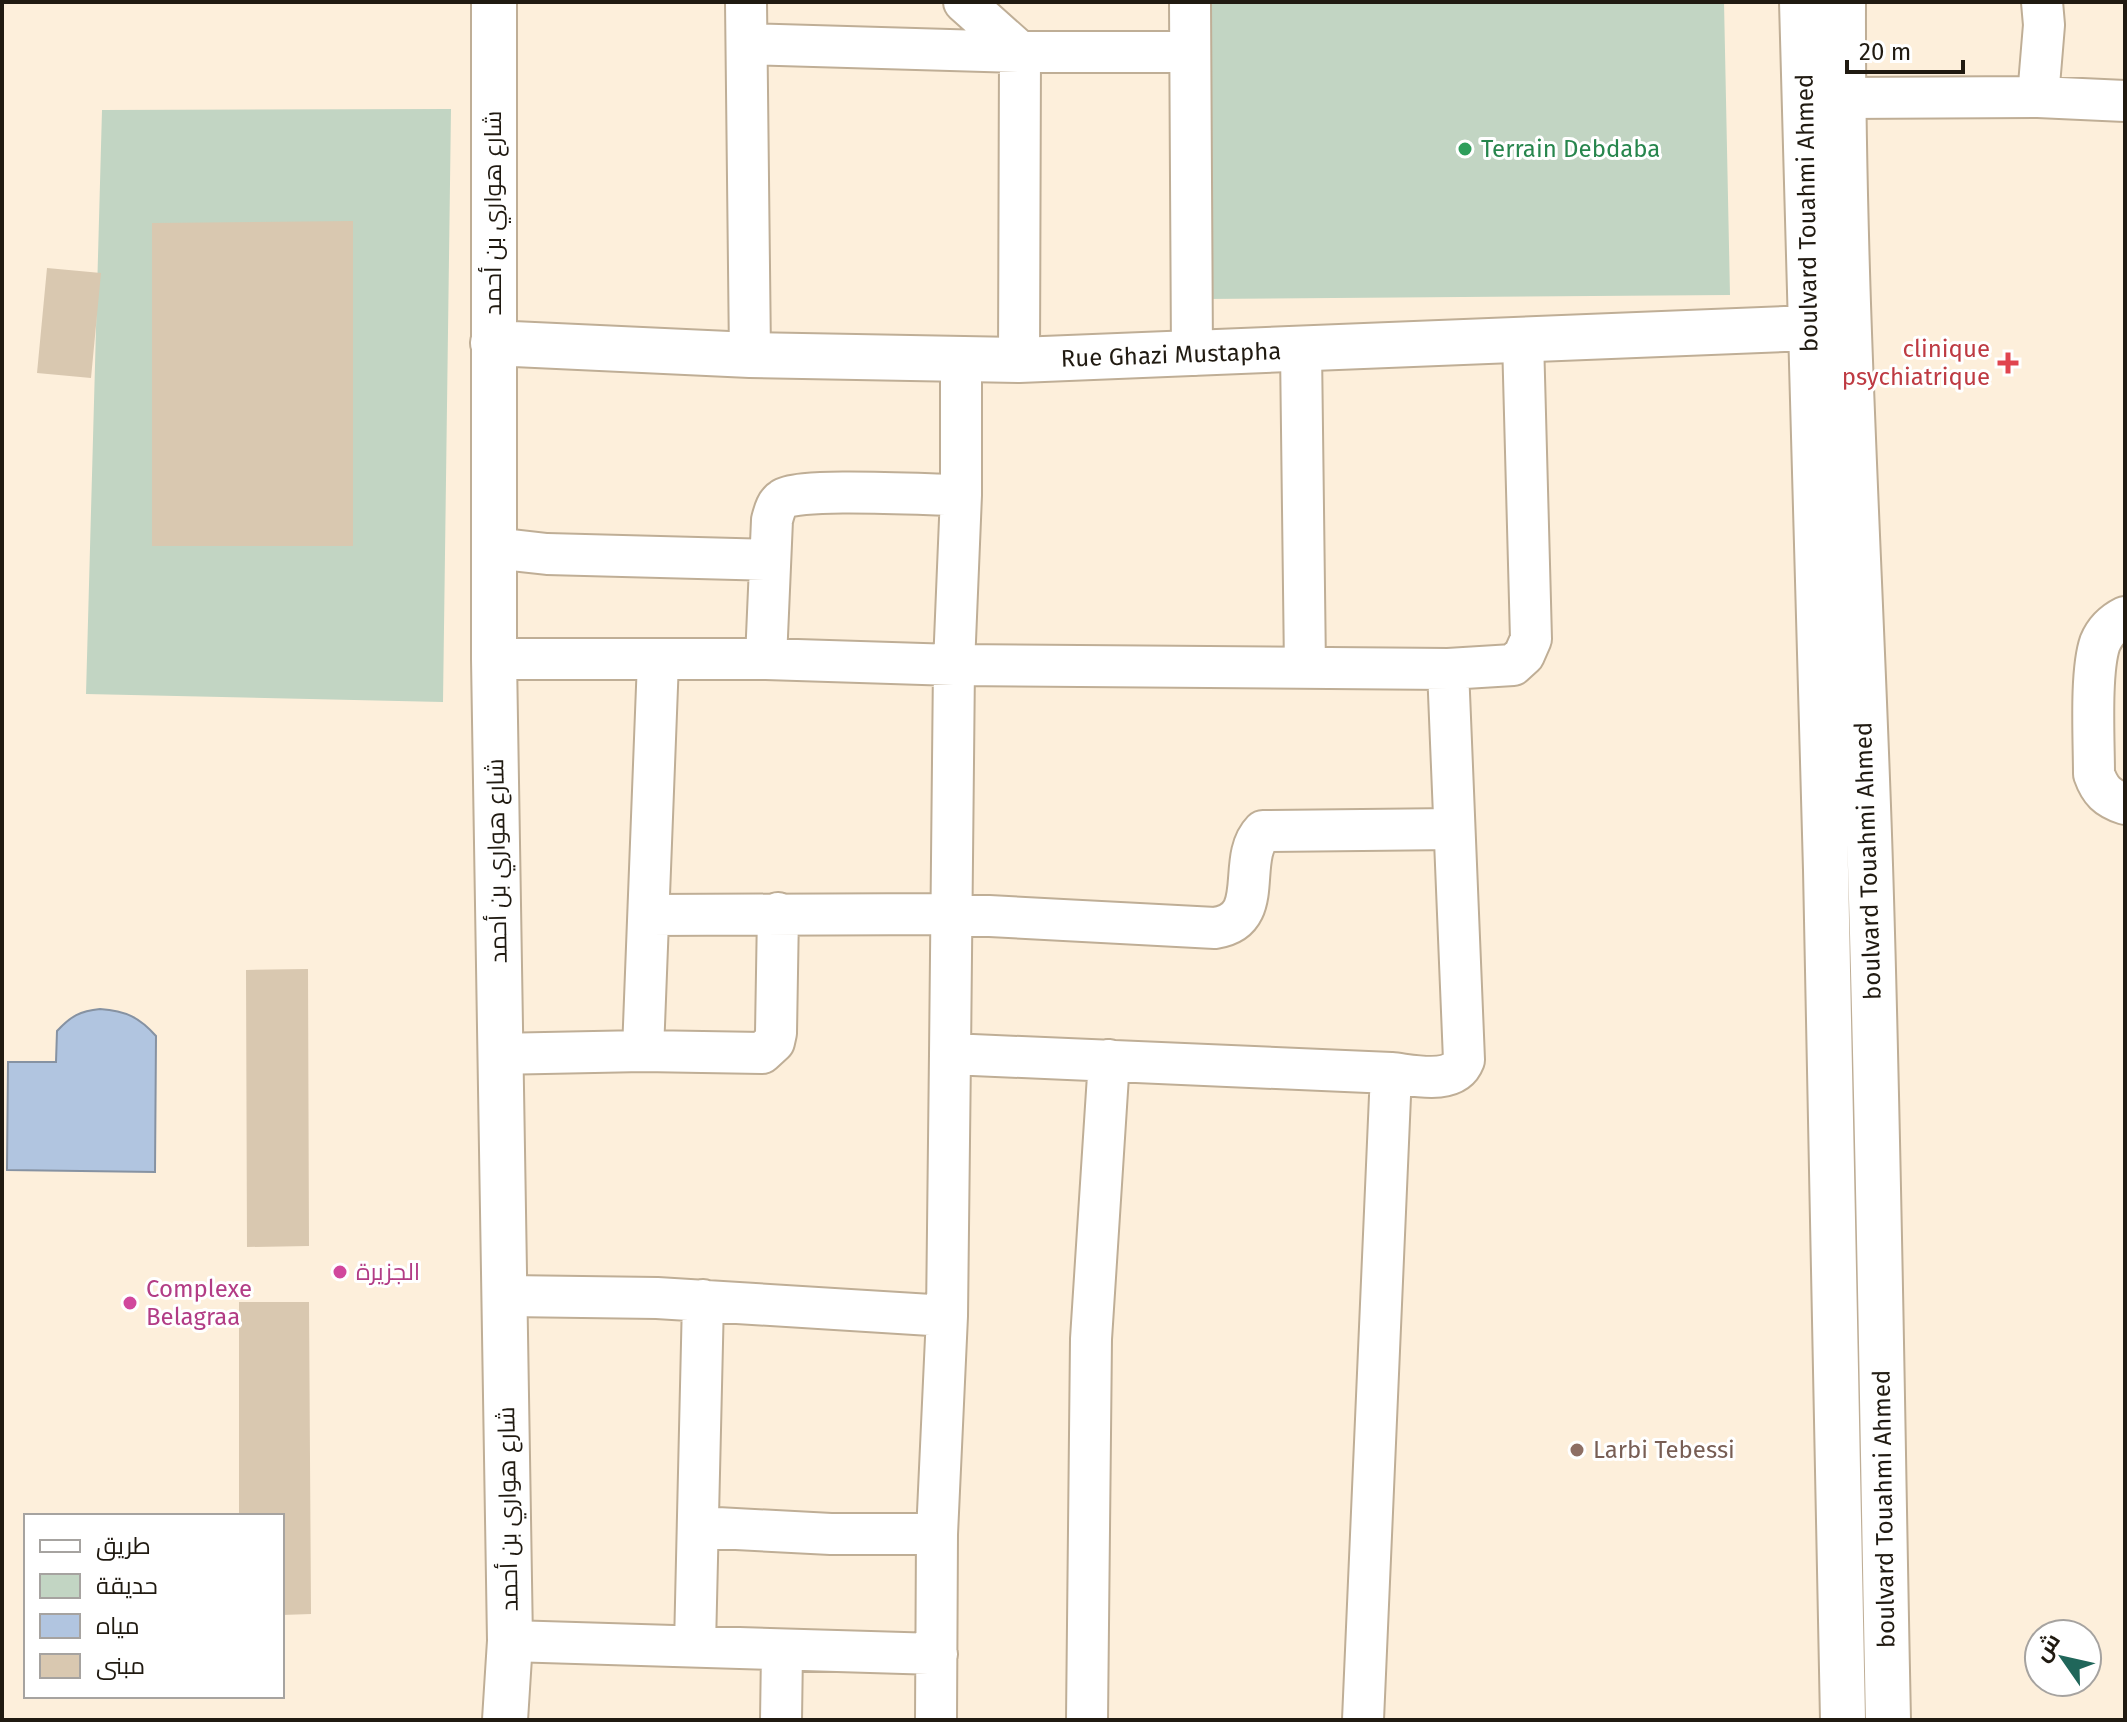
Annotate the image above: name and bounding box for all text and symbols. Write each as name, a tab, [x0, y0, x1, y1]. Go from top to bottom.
scale bar	[1847, 24, 1963, 74]
text: 20 m	[1859, 38, 1911, 66]
street label: boulvard Touahmi Ahmed	[1791, 74, 1823, 352]
street label: شارع هواري بن أحمد	[477, 111, 511, 315]
place label: Terrain Debdaba	[1481, 135, 1660, 163]
marker: Terrain Debdaba	[1456, 140, 1474, 158]
place label: clinique psychiatrique	[1842, 335, 1990, 391]
street label: Rue Ghazi Mustapha	[1060, 337, 1282, 373]
marker: clinique psychiatrique	[1997, 352, 2019, 374]
street label: boulvard Touahmi Ahmed	[1849, 721, 1887, 1001]
street label: شارع هواري بن أحمد	[479, 758, 517, 964]
place label: الجزيرة	[356, 1258, 420, 1286]
marker: الجزيرة	[331, 1263, 349, 1281]
place label: Complexe Belagraa	[146, 1275, 252, 1331]
marker: Complexe Belagraa	[121, 1294, 139, 1312]
street label: boulvard Touahmi Ahmed	[1868, 1370, 1900, 1648]
street label: شارع هواري بن أحمد	[490, 1406, 528, 1612]
place label: Larbi Tebessi	[1593, 1436, 1735, 1464]
marker: Larbi Tebessi	[1568, 1441, 1586, 1459]
legend	[24, 1514, 284, 1698]
text: طريق	[96, 1532, 151, 1561]
text: حديقة	[96, 1572, 158, 1600]
text: مياه	[96, 1612, 140, 1640]
north arrow	[2023, 1618, 2103, 1698]
text: ش	[2028, 1628, 2066, 1666]
text: مبنى	[96, 1652, 145, 1680]

